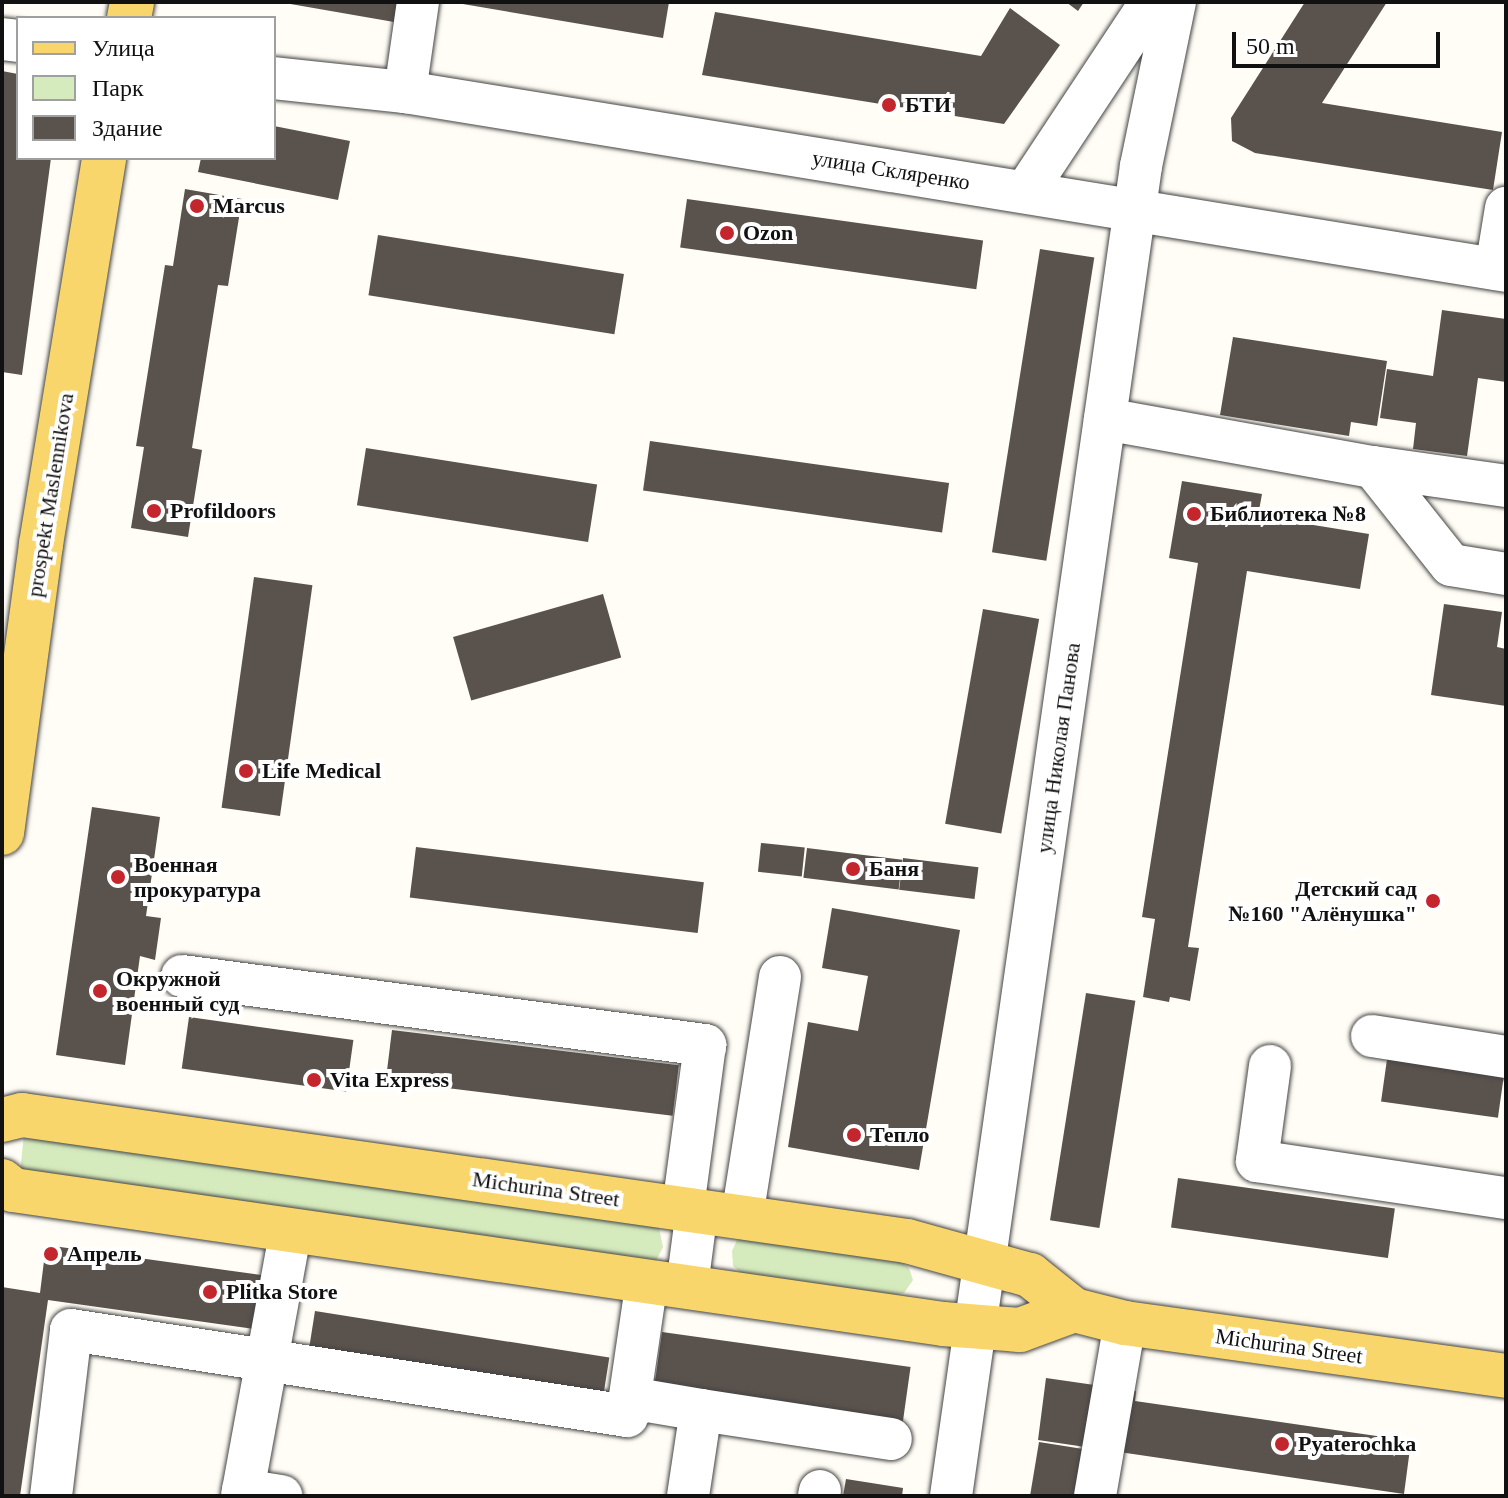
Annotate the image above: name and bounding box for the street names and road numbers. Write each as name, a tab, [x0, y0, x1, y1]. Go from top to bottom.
street label: улица Скляренко	[810, 144, 972, 196]
street label: prospekt Maslennikova	[21, 391, 79, 599]
street label: улица Николая Панова	[1030, 641, 1086, 855]
street label: Michurina Street	[471, 1166, 621, 1212]
street label: Michurina Street	[1214, 1323, 1364, 1369]

